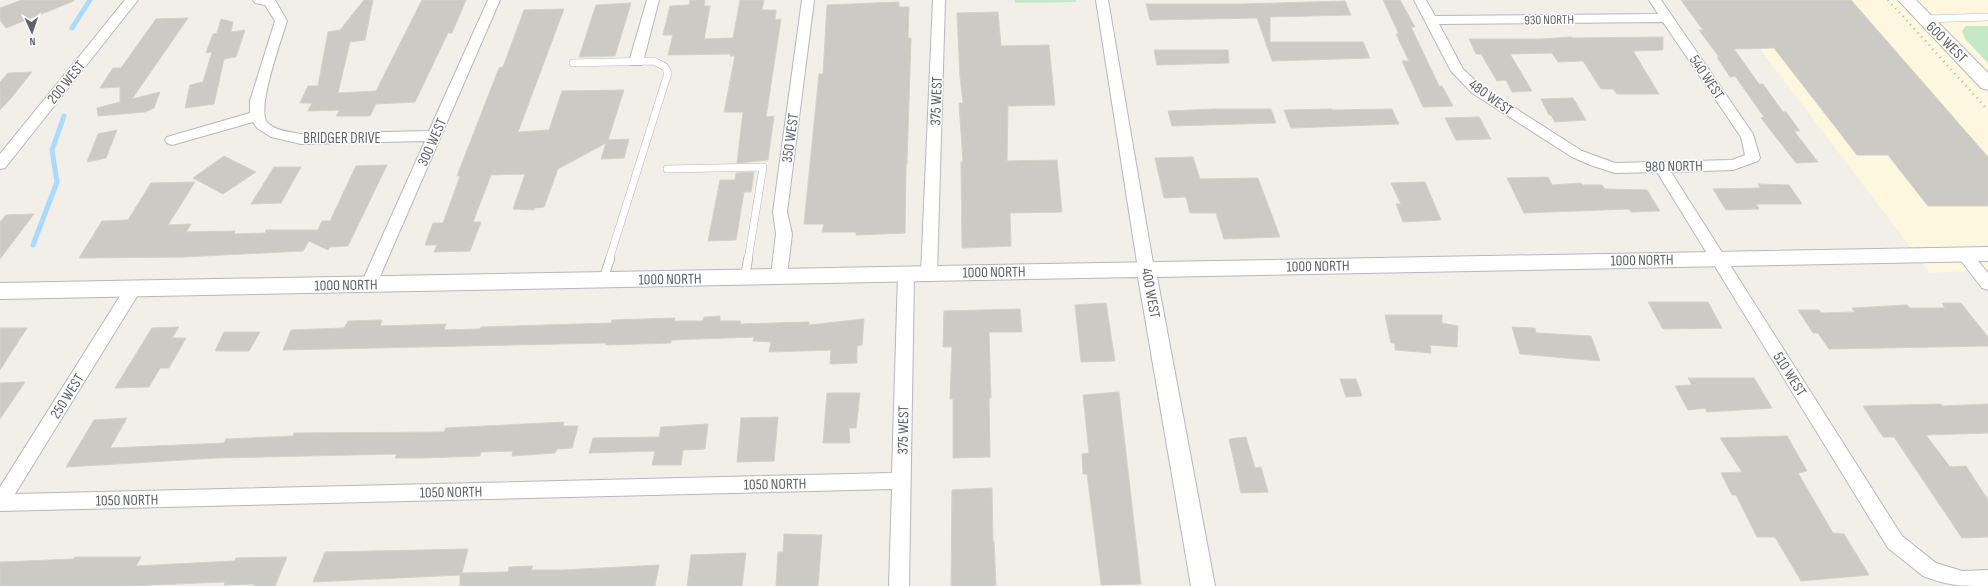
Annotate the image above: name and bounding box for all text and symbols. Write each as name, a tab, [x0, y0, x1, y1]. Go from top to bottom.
north arrow	[12, 12, 52, 52]
street label: 930 NORTH	[1524, 12, 1574, 28]
street label: 600 WEST	[1922, 18, 1971, 67]
text: N	[29, 35, 36, 48]
street label: 540 WEST	[1685, 51, 1728, 103]
street label: 200 WEST	[43, 57, 90, 108]
street label: 480 WEST	[1465, 75, 1517, 120]
street label: 375 WEST	[926, 76, 947, 126]
street label: 350 WEST	[778, 112, 803, 164]
street label: 300 WEST	[414, 115, 451, 169]
street label: BRIDGER DRIVE	[303, 129, 381, 148]
street label: 980 NORTH	[1645, 156, 1703, 177]
street label: 1000 NORTH	[1610, 250, 1674, 271]
street label: 1000 NORTH	[1286, 256, 1350, 277]
street label: 1000 NORTH	[962, 262, 1026, 283]
street label: 400 WEST	[1137, 267, 1164, 320]
street label: 1000 NORTH	[638, 269, 702, 290]
street label: 1000 NORTH	[314, 275, 378, 296]
street label: 510 WEST	[1769, 349, 1811, 400]
street label: 250 WEST	[46, 370, 89, 422]
street label: 375 WEST	[894, 405, 913, 455]
street label: 1050 NORTH	[744, 474, 806, 495]
street label: 1050 NORTH	[420, 482, 482, 503]
street label: 1050 NORTH	[96, 490, 158, 511]

